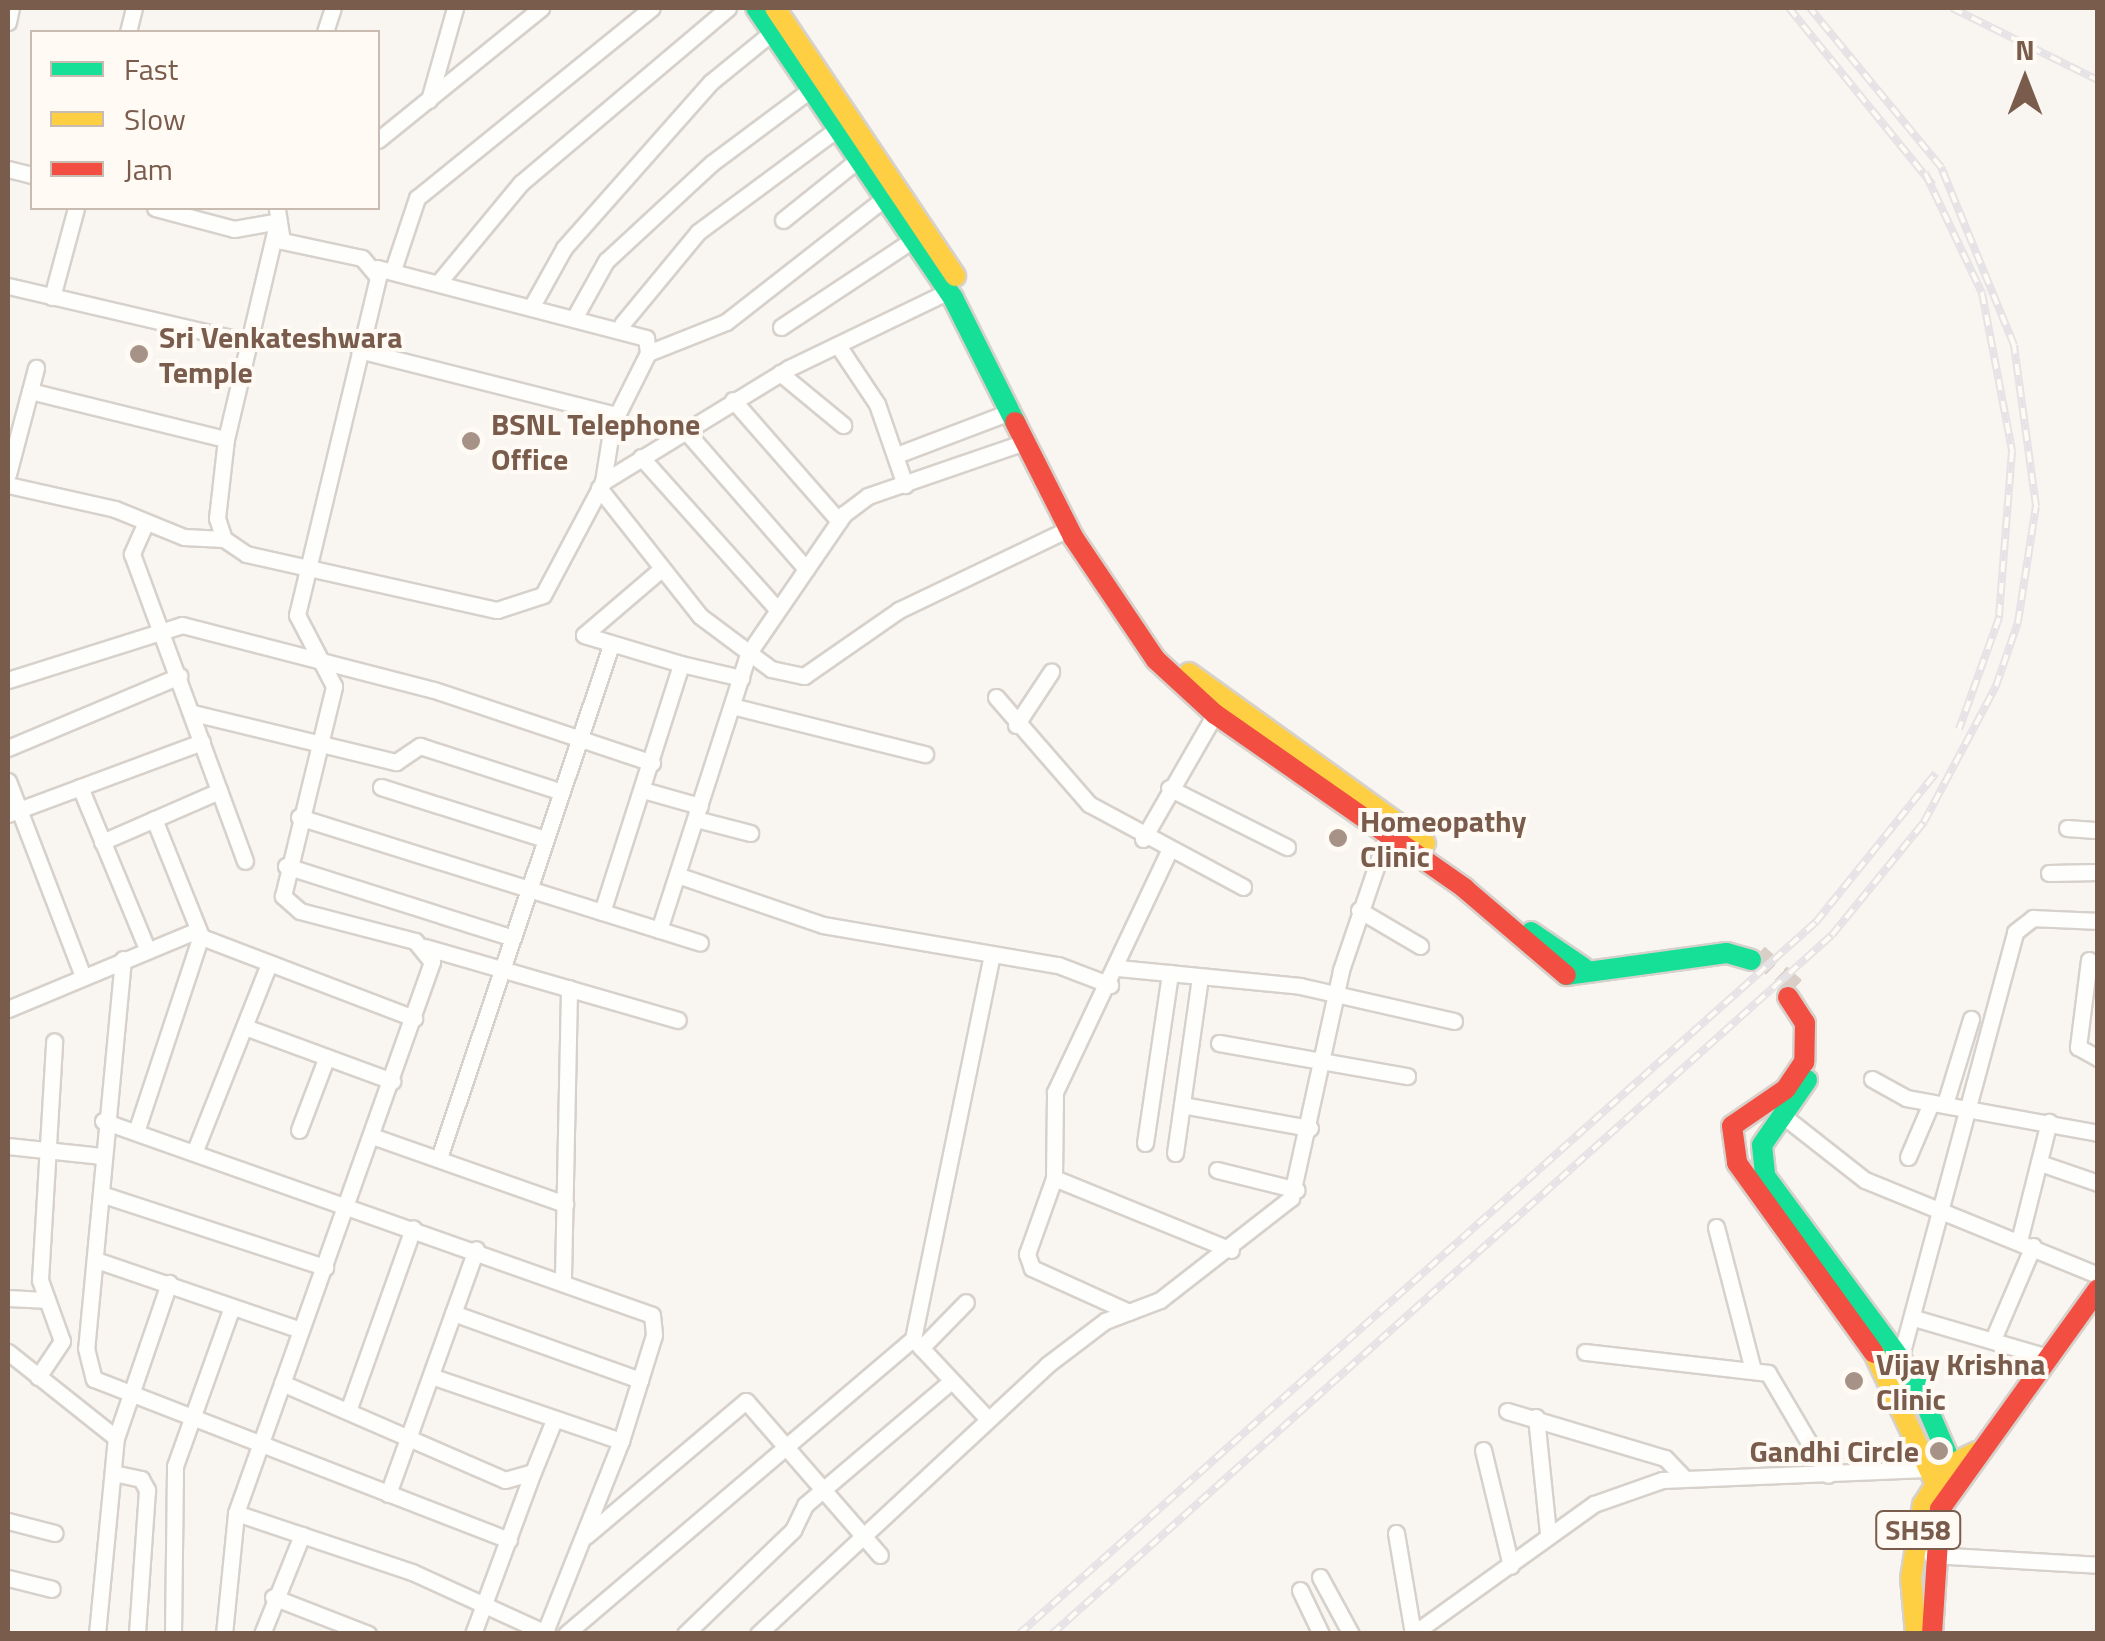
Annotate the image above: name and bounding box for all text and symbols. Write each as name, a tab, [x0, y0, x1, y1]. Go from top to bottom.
text: N	[2015, 28, 2035, 71]
legend	[30, 30, 380, 210]
north arrow	[1975, 30, 2075, 130]
text: Fast	[124, 46, 178, 92]
text: Slow	[124, 96, 186, 142]
text: Jam	[124, 146, 173, 192]
place label: Sri Venkateshwara Temple	[159, 319, 403, 390]
marker: Sri Venkateshwara Temple	[128, 343, 150, 365]
place label: BSNL Telephone Office	[491, 406, 700, 476]
marker: BSNL Telephone Office	[460, 430, 482, 452]
place label: Homeopathy Clinic	[1360, 803, 1527, 874]
marker: Homeopathy Clinic	[1325, 825, 1351, 851]
place label: Vijay Krishna Clinic	[1876, 1346, 2045, 1416]
marker: Vijay Krishna Clinic	[1841, 1368, 1867, 1394]
place label: Gandhi Circle	[1749, 1433, 1919, 1469]
marker: Gandhi Circle	[1928, 1440, 1950, 1462]
road number: SH58	[1873, 1507, 1963, 1553]

